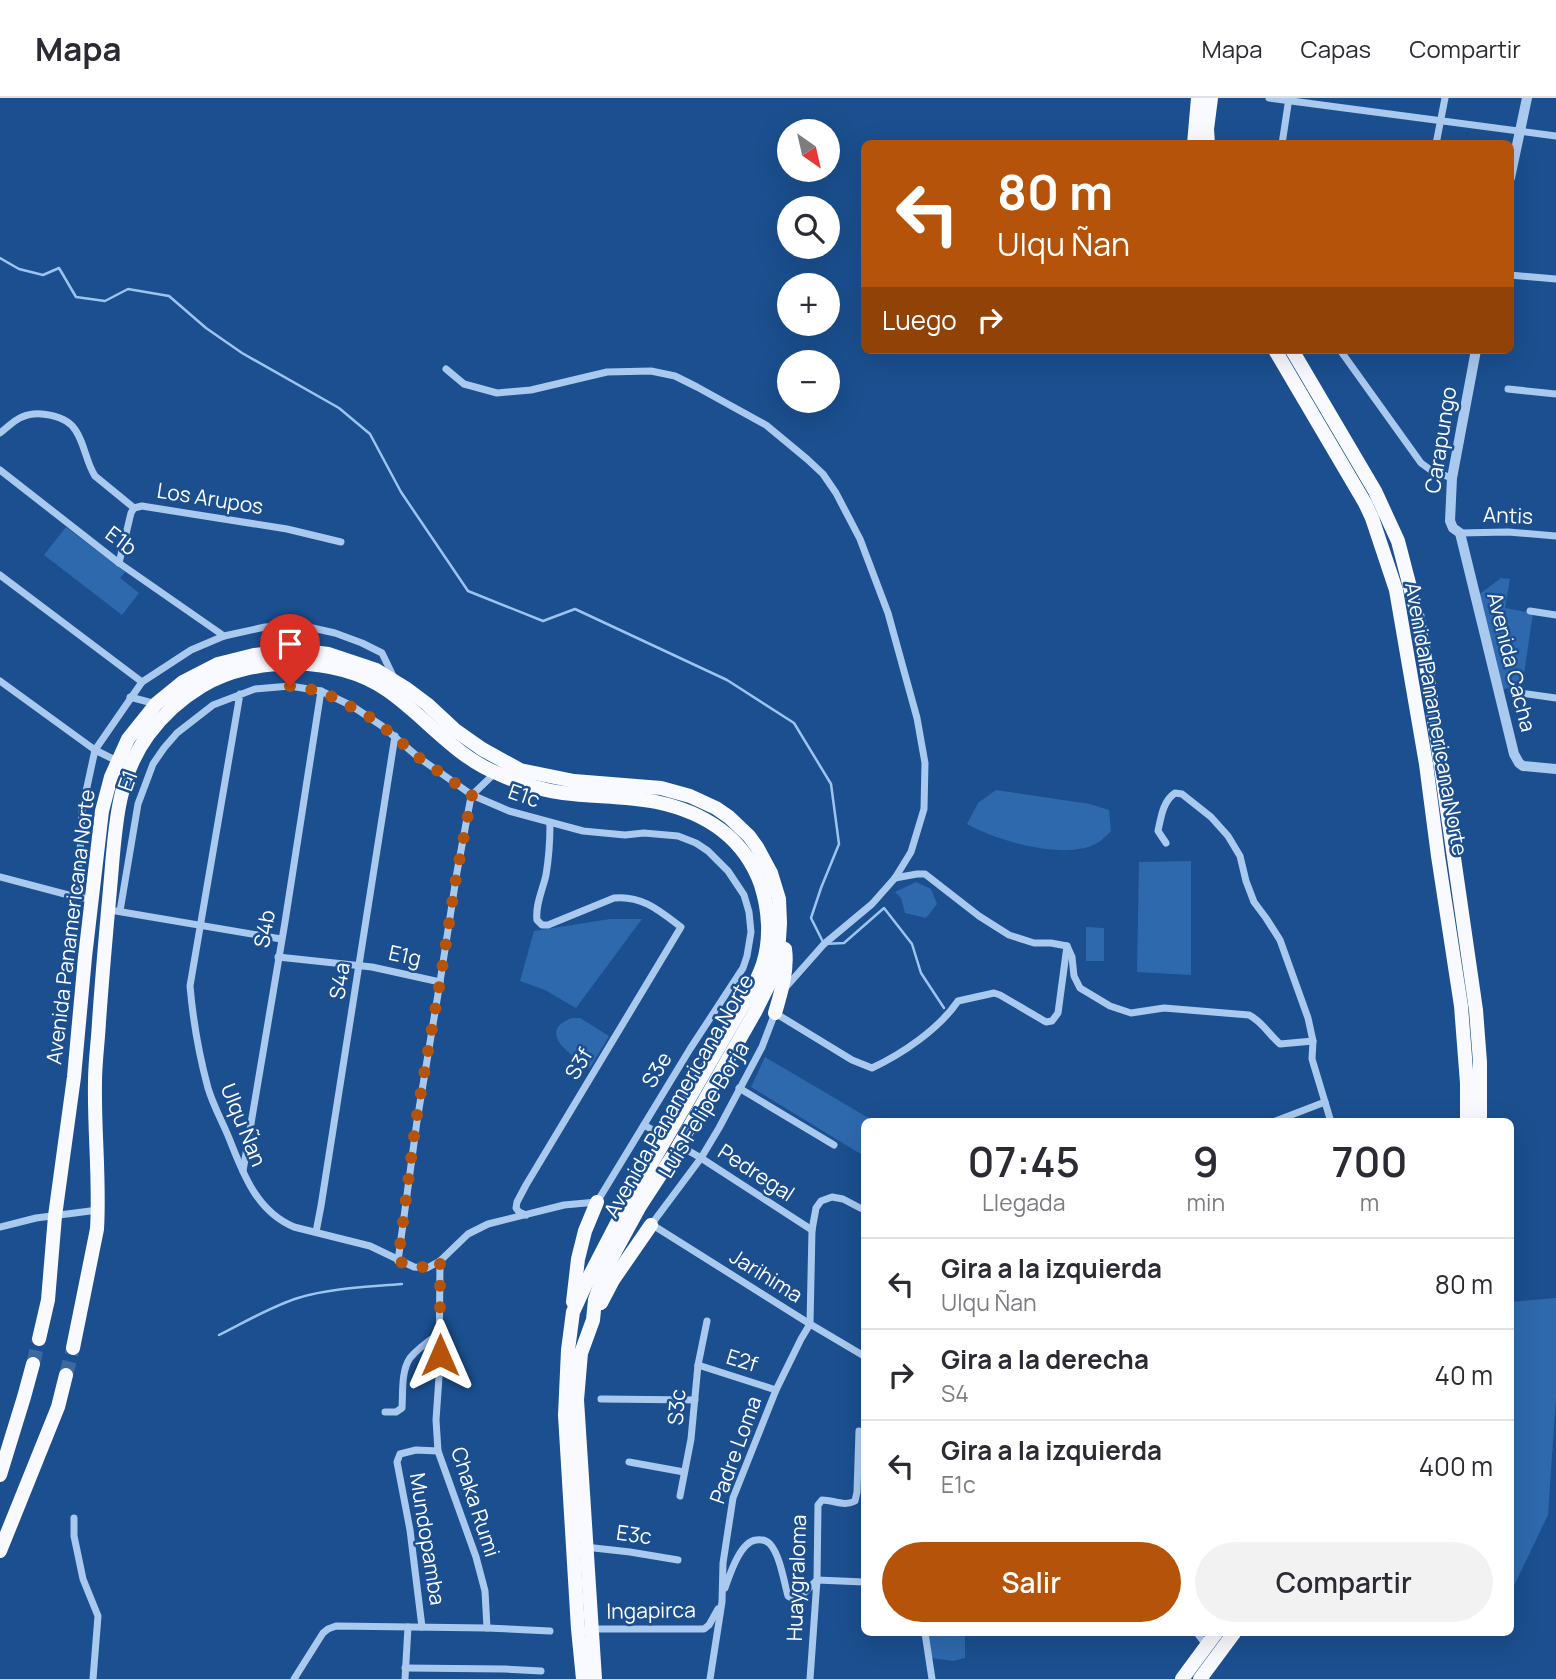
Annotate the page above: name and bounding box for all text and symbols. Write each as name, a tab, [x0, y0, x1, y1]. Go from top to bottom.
text: Mapa	[35, 26, 122, 71]
text: Mapa	[1202, 32, 1263, 65]
text: Capas	[1301, 32, 1371, 65]
text: Compartir	[1409, 32, 1521, 65]
north arrow	[777, 119, 840, 182]
map controls	[777, 119, 840, 413]
text: 80 m	[997, 158, 1113, 225]
icon: left	[882, 168, 973, 259]
button: search	[777, 196, 840, 259]
text: Ulqu Ñan	[997, 222, 1130, 266]
button: +	[777, 273, 840, 336]
icon: right	[971, 301, 1009, 339]
text: Luego	[882, 302, 957, 338]
button: −	[777, 350, 840, 413]
street label: Carapungo	[1418, 384, 1462, 495]
street label: Los Arupos	[155, 476, 265, 520]
street label: Antis	[1482, 500, 1534, 530]
street label: E1b	[100, 519, 143, 561]
street label: Avenida Panamericana Norte	[1399, 580, 1475, 858]
street label: Avenida Cacha	[1481, 589, 1543, 734]
pin	[260, 614, 320, 686]
icon: arrive	[271, 625, 309, 663]
street label: E1	[110, 766, 144, 795]
street label: E1c	[505, 777, 544, 813]
street label: Avenida Panamericana Norte	[39, 788, 101, 1066]
street label: S4b	[247, 908, 281, 950]
street label: E1g	[386, 938, 424, 972]
street label: S4a	[322, 960, 356, 1001]
street label: Avenida Panamericana Norte	[597, 969, 760, 1222]
street label: Luis Felipe Borja	[651, 1036, 755, 1183]
street label: S3f	[558, 1042, 599, 1084]
street label: S3e	[635, 1046, 678, 1092]
street label: Ulqu Ñan	[215, 1079, 273, 1170]
text: 07:45	[968, 1132, 1080, 1190]
text: 9	[1193, 1132, 1219, 1190]
text: 700	[1332, 1132, 1407, 1190]
street label: Pedregal	[713, 1137, 800, 1207]
text: Llegada	[982, 1186, 1065, 1218]
text: min	[1187, 1186, 1225, 1218]
text: m	[1360, 1186, 1379, 1218]
street label: Jarihima	[725, 1242, 808, 1308]
text: Gira a la izquierda	[941, 1250, 1162, 1286]
icon: left	[882, 1265, 920, 1303]
text: 80 m	[1435, 1266, 1493, 1302]
text: Ulqu Ñan	[941, 1286, 1037, 1318]
position arrow	[403, 1318, 477, 1392]
text: Gira a la derecha	[941, 1341, 1149, 1377]
street label: E2f	[723, 1342, 762, 1378]
icon: right	[882, 1356, 920, 1394]
text: 40 m	[1435, 1357, 1493, 1393]
text: S4	[941, 1377, 969, 1409]
street label: S3c	[660, 1388, 692, 1426]
street label: Padre Loma	[703, 1392, 768, 1507]
text: Gira a la izquierda	[941, 1432, 1162, 1468]
street label: Chaka Rumi	[445, 1443, 507, 1560]
icon: left	[882, 1447, 920, 1485]
text: 400 m	[1419, 1448, 1493, 1484]
text: E1c	[941, 1468, 976, 1500]
street label: Mundopamba	[404, 1471, 452, 1607]
street label: Huaygraloma	[780, 1514, 812, 1642]
street label: E3c	[615, 1518, 654, 1550]
button: Salir	[882, 1542, 1181, 1622]
button: Compartir	[1195, 1542, 1493, 1622]
street label: Ingapirca	[606, 1595, 696, 1625]

